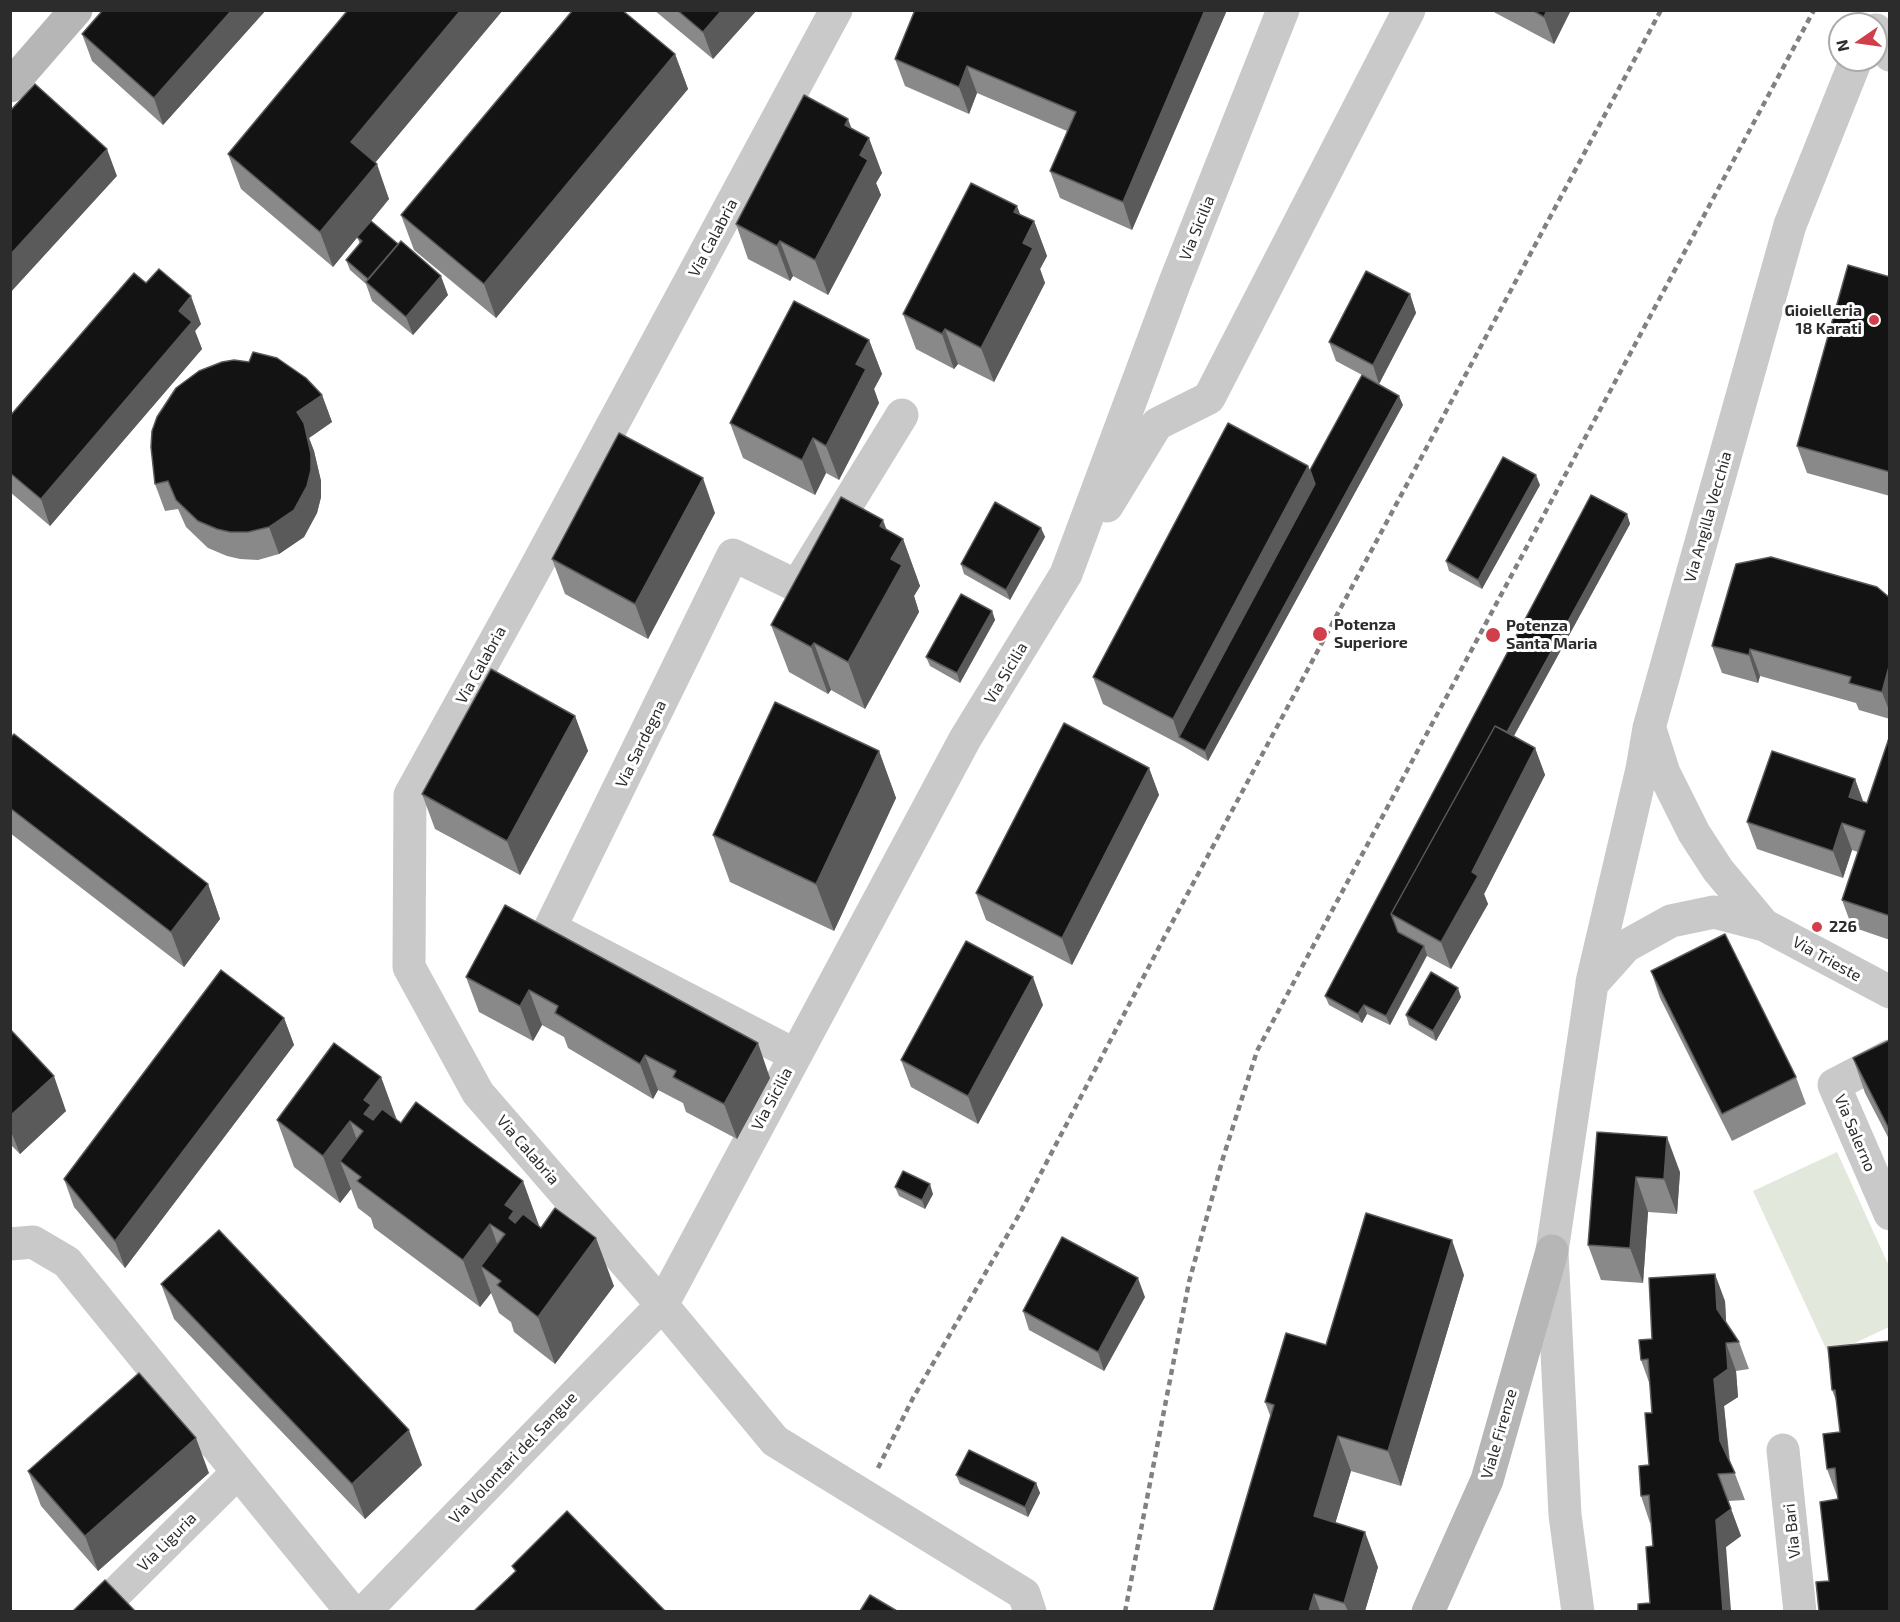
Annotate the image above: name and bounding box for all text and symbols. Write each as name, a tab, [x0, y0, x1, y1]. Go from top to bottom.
north arrow	[1828, 12, 1888, 72]
text: N	[1831, 38, 1852, 53]
street label: Via Sicilia	[1175, 193, 1219, 263]
street label: Via Calabria	[684, 196, 742, 280]
place label: Gioielleria 18 Karati	[1784, 301, 1862, 339]
marker: Gioielleria 18 Karati	[1867, 313, 1881, 327]
street label: Via Angilla Vecchia	[1680, 449, 1736, 585]
place label: Potenza Superiore	[1334, 615, 1408, 653]
place label: Potenza Santa Maria	[1506, 616, 1597, 654]
street label: Via Calabria	[452, 623, 510, 707]
marker: Potenza Superiore	[1311, 625, 1329, 643]
marker: Potenza Santa Maria	[1484, 626, 1502, 644]
street label: Via Sicilia	[980, 639, 1032, 707]
street label: Via Sardegna	[612, 697, 670, 791]
place label: 226	[1829, 917, 1857, 937]
marker: 226	[1810, 920, 1824, 934]
street label: Via Trieste	[1789, 932, 1865, 986]
street label: Via Sicilia	[747, 1064, 797, 1134]
street label: Via Salerno	[1830, 1092, 1880, 1174]
street label: Via Calabria	[493, 1111, 563, 1189]
street label: Viale Firenze	[1477, 1387, 1521, 1481]
street label: Via Volontari del Sangue	[445, 1388, 581, 1528]
street label: Via Bari	[1780, 1503, 1804, 1559]
street label: Via Liguria	[134, 1509, 200, 1575]

